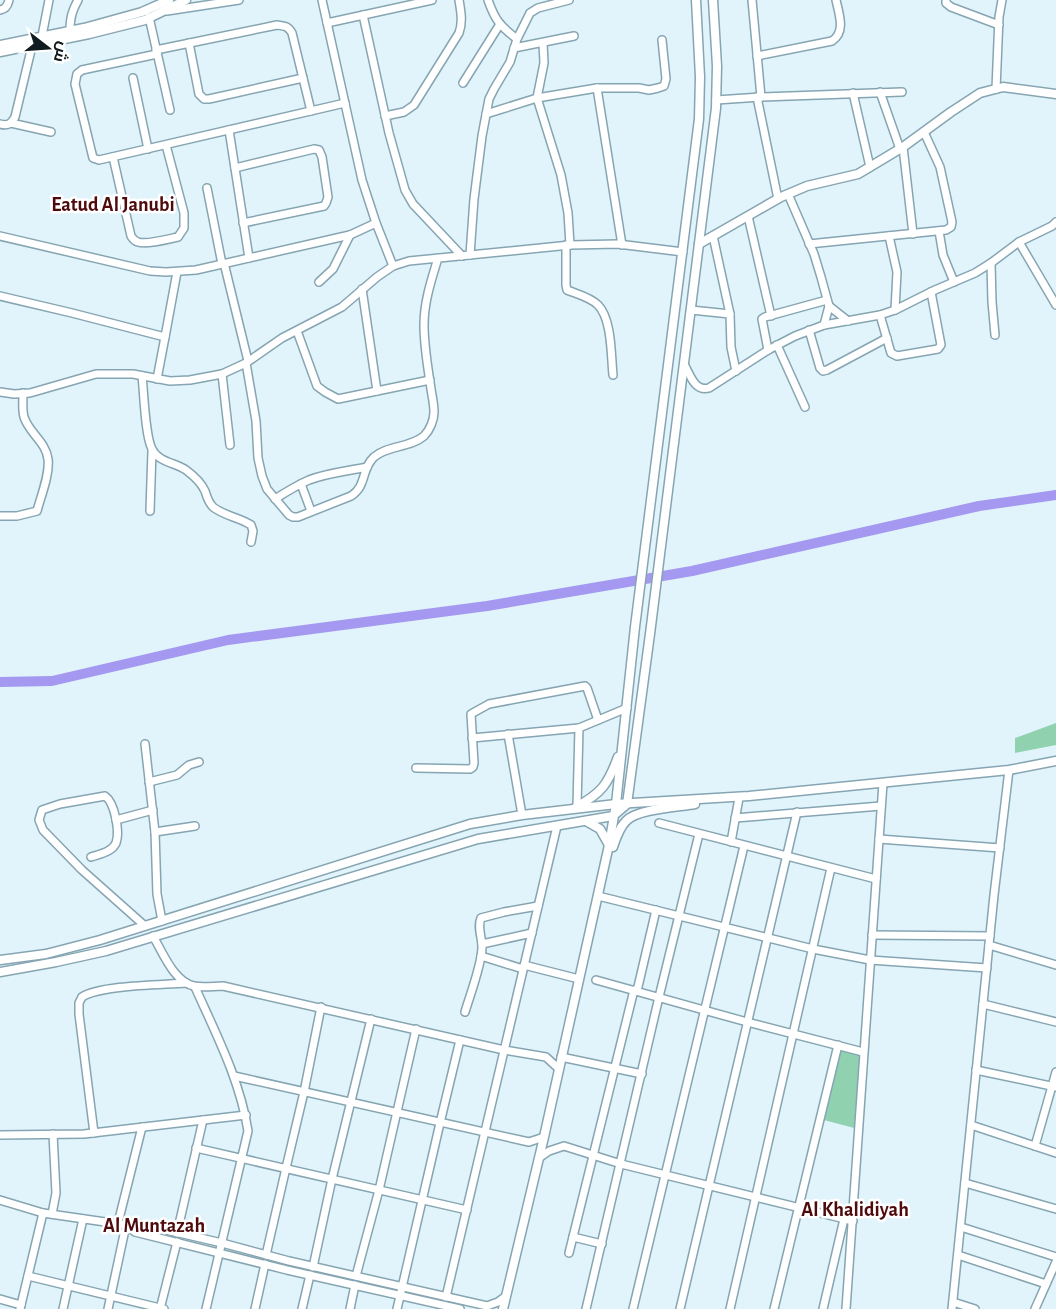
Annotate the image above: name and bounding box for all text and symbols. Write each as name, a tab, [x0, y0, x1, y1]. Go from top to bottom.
north arrow	[18, 18, 78, 78]
text: ش	[50, 40, 73, 65]
district label: Eatud Al Janubi	[51, 195, 175, 215]
district label: Al Khalidiyah	[801, 1200, 909, 1220]
district label: Al Muntazah	[103, 1216, 205, 1236]

